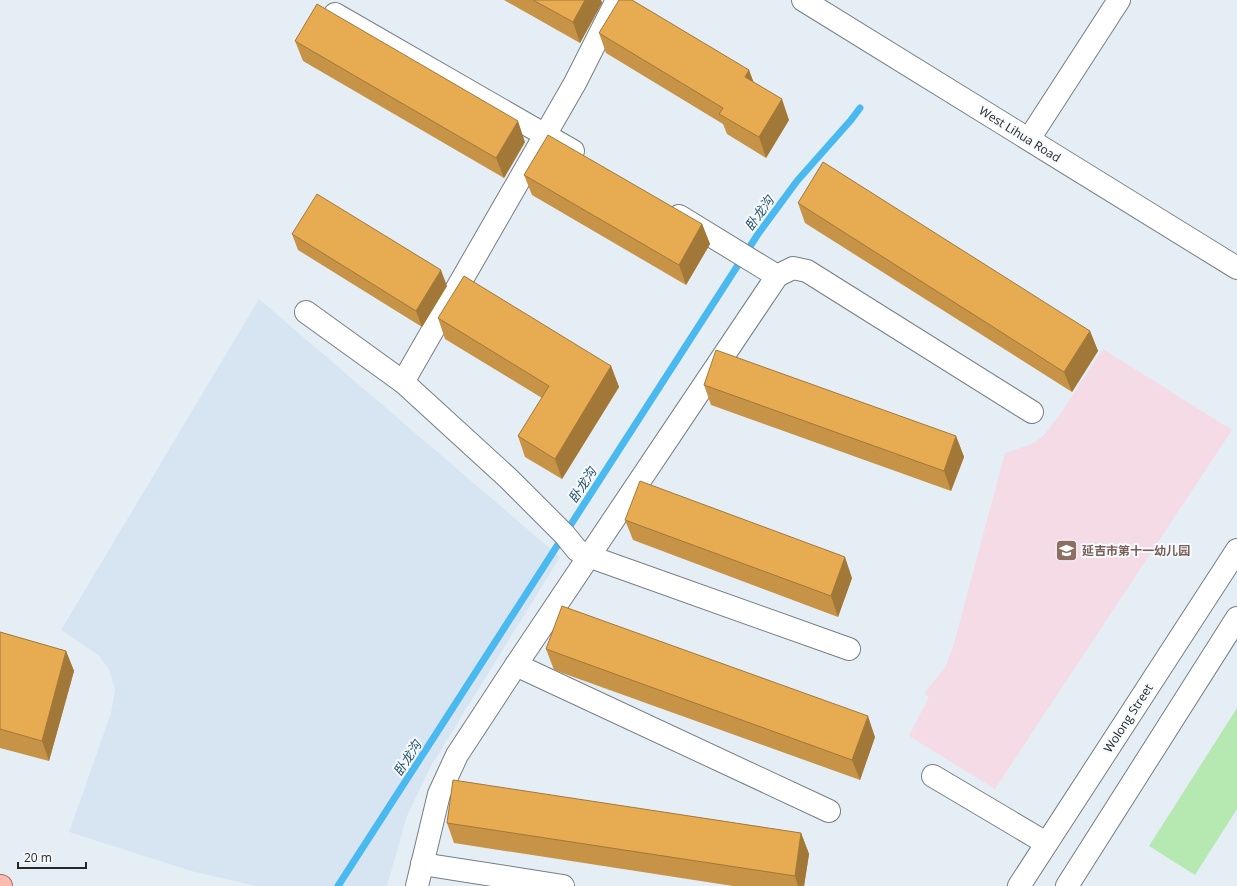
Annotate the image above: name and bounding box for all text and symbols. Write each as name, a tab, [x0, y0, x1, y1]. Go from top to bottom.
street label: West Lihua Road	[976, 102, 1064, 166]
water label: 卧龙沟	[740, 190, 779, 234]
water label: 卧龙沟	[564, 462, 601, 506]
school or university icon: 延吉市第十一幼儿园	[1053, 537, 1079, 563]
place label: 延吉市第十一幼儿园	[1082, 542, 1190, 559]
street label: Wolong Street	[1099, 680, 1157, 756]
water label: 卧龙沟	[389, 735, 426, 779]
scale bar	[18, 844, 86, 870]
text: 20 m	[24, 849, 52, 866]

